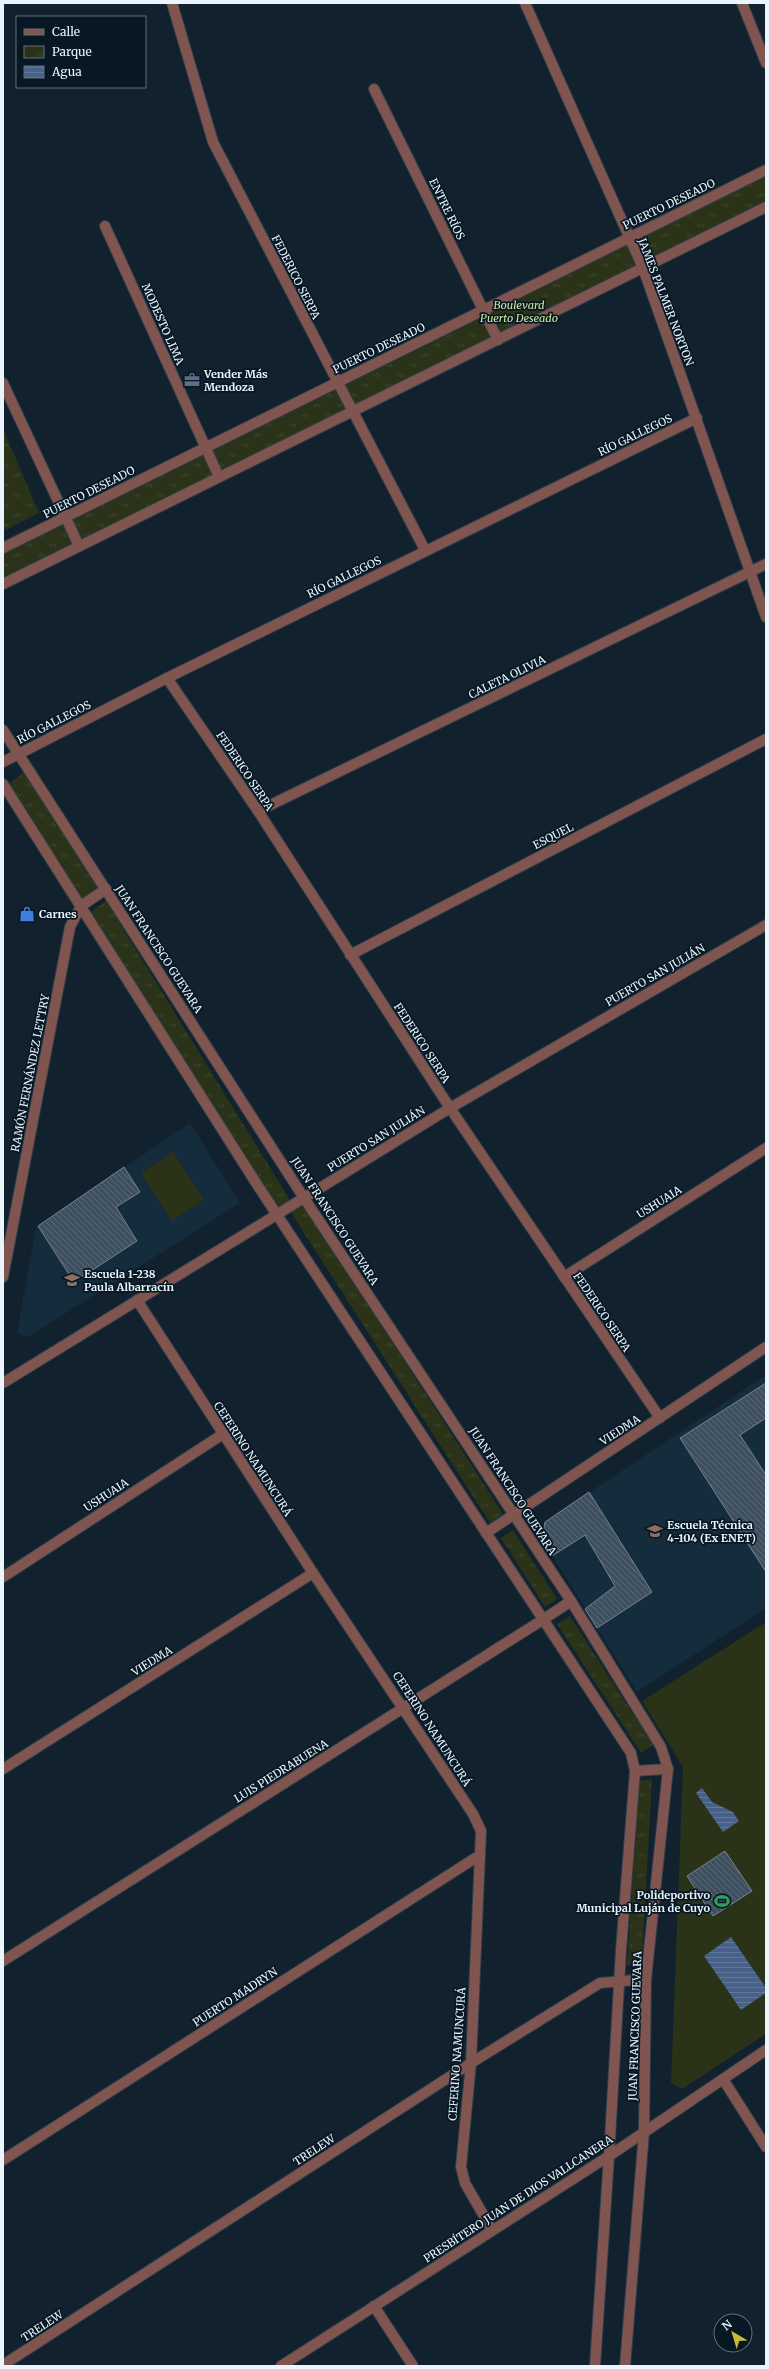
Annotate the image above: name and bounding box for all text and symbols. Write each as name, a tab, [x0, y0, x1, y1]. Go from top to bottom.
legend	[16, 16, 146, 88]
text: Calle	[52, 24, 80, 39]
text: Parque	[52, 44, 92, 59]
text: Agua	[51, 64, 82, 79]
street label: ENTRE RÍOS	[426, 176, 468, 242]
street label: PUERTO DESEADO	[621, 176, 718, 232]
street label: FEDERICO SERPA	[269, 232, 323, 322]
street label: JAMES PALMER NORTON	[635, 235, 697, 368]
street label: MODESTO LIMA	[139, 281, 187, 367]
park label: Boulevard Puerto Deseado	[480, 298, 558, 325]
street label: PUERTO DESEADO	[331, 320, 428, 376]
place label: Vender Más Mendoza	[203, 367, 268, 394]
office icon: Vender Más Mendoza	[183, 371, 201, 389]
street label: RÍO GALLEGOS	[596, 411, 675, 459]
street label: PUERTO DESEADO	[41, 463, 137, 521]
street label: RÍO GALLEGOS	[305, 553, 384, 601]
street label: CALETA OLIVIA	[466, 652, 548, 702]
street label: RÍO GALLEGOS	[15, 697, 94, 747]
street label: FEDERICO SERPA	[213, 729, 277, 814]
street label: ESQUEL	[530, 820, 576, 852]
street label: JUAN FRANCISCO GUEVARA	[112, 882, 206, 1016]
shop icon: Carnes	[18, 905, 36, 923]
place label: Carnes	[39, 907, 77, 921]
street label: PUERTO SAN JULIÁN	[603, 941, 708, 1009]
street label: RAMÓN FERNÁNDEZ LETTRY	[8, 992, 52, 1153]
street label: FEDERICO SERPA	[391, 1000, 453, 1086]
street label: PUERTO SAN JULIÁN	[325, 1103, 428, 1175]
street label: JUAN FRANCISCO GUEVARA	[288, 1154, 382, 1288]
street label: USHUAIA	[634, 1183, 684, 1221]
place label: Escuela 1-238 Paula Albarracín	[84, 1267, 174, 1294]
street label: FEDERICO SERPA	[570, 1270, 634, 1355]
school or university icon: Escuela 1-238 Paula Albarracín	[63, 1271, 81, 1289]
street label: CEFERINO NAMUNCURÁ	[211, 1399, 295, 1519]
street label: VIEDMA	[596, 1412, 643, 1449]
street label: JUAN FRANCISCO GUEVARA	[466, 1424, 560, 1558]
street label: USHUAIA	[81, 1475, 131, 1515]
place label: Escuela Técnica 4-104 (Ex ENET)	[667, 1518, 756, 1545]
school or university icon: Escuela Técnica 4-104 (Ex ENET)	[646, 1522, 664, 1540]
street label: VIEDMA	[128, 1643, 175, 1680]
street label: CEFERINO NAMUNCURÁ	[390, 1669, 474, 1789]
street label: LUIS PIEDRABUENA	[231, 1736, 331, 1806]
place label: Polideportivo Municipal Luján de Cuyo	[576, 1888, 710, 1915]
sports icon: Polideportivo Municipal Luján de Cuyo	[713, 1892, 731, 1910]
street label: JUAN FRANCISCO GUEVARA	[625, 1951, 645, 2102]
street label: PUERTO MADRYN	[190, 1964, 280, 2030]
street label: CEFERINO NAMUNCURÁ	[445, 1987, 469, 2121]
street label: TRELEW	[290, 2131, 338, 2169]
street label: PRESBÍTERO JUAN DE DIOS VALLCANERA	[421, 2132, 616, 2266]
street label: TRELEW	[18, 2307, 66, 2345]
north arrow	[713, 2313, 753, 2353]
text: N	[719, 2317, 735, 2333]

